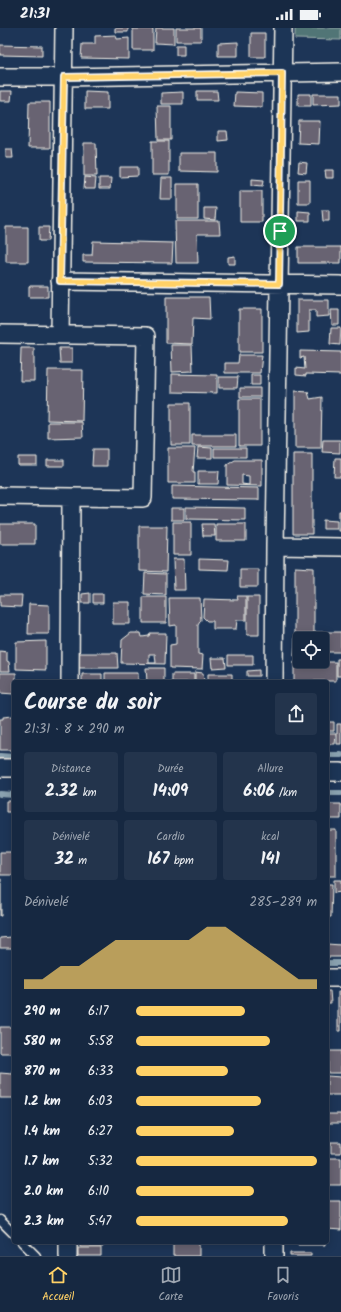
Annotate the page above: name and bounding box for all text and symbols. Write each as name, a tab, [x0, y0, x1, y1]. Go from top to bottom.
text: 21:31	[20, 2, 50, 26]
pin	[263, 214, 297, 248]
icon: arrive	[269, 220, 291, 242]
map controls	[293, 632, 329, 668]
button: locate	[293, 632, 329, 668]
text: Course du soir	[24, 686, 161, 721]
button: share	[275, 693, 317, 735]
text: 21:31 · 8 × 290 m	[24, 719, 124, 740]
text: Distance	[51, 760, 91, 778]
text: Durée	[158, 760, 183, 778]
text: Allure	[257, 760, 283, 778]
text: 2.32	[45, 778, 78, 805]
text: 14:09	[153, 778, 188, 805]
text: 6:06	[243, 778, 275, 805]
text: km	[78, 784, 97, 802]
text: /km	[275, 784, 297, 802]
text: Dénivelé	[52, 828, 90, 846]
text: Cardio	[156, 828, 185, 846]
text: kcal	[261, 828, 279, 846]
text: 32	[55, 846, 74, 873]
text: 167	[147, 846, 170, 873]
text: 141	[260, 846, 280, 873]
text: m	[74, 852, 87, 870]
text: bpm	[170, 852, 194, 870]
text: Dénivelé	[24, 892, 68, 913]
text: 285–289 m	[249, 892, 317, 913]
text: 290 m	[24, 1001, 60, 1022]
text: 6:17	[88, 1001, 109, 1022]
text: 580 m	[24, 1031, 61, 1052]
text: 5:58	[88, 1031, 113, 1052]
text: 870 m	[24, 1061, 60, 1082]
text: 6:33	[88, 1061, 113, 1082]
text: 1.2 km	[24, 1091, 61, 1112]
text: 6:03	[88, 1091, 112, 1112]
text: 1.4 km	[24, 1121, 60, 1142]
text: 6:27	[88, 1121, 112, 1142]
text: 1.7 km	[24, 1151, 59, 1172]
text: 5:32	[88, 1151, 113, 1172]
text: 2.0 km	[24, 1181, 63, 1202]
text: 6:10	[88, 1181, 109, 1202]
text: 2.3 km	[24, 1211, 64, 1232]
text: 5:47	[88, 1211, 111, 1232]
tab: Accueil	[42, 1264, 74, 1306]
tab: Carte	[158, 1264, 183, 1306]
tab: Favoris	[267, 1264, 299, 1306]

